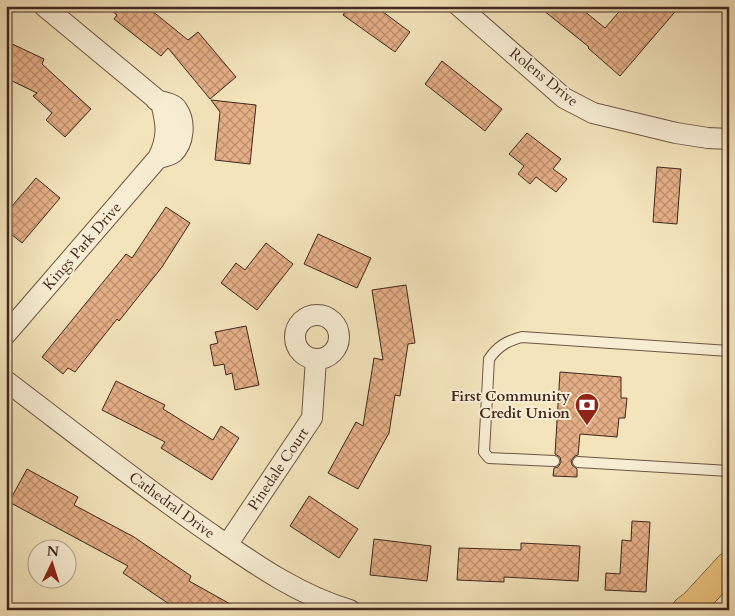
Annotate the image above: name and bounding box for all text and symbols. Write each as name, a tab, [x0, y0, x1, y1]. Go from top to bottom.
street label: Rolens Drive	[505, 43, 583, 111]
street label: Kings Park Drive	[38, 198, 126, 294]
place label: First Community Credit Union	[451, 386, 570, 423]
bank icon: First Community Credit Union	[574, 392, 600, 426]
street label: Pinedale Court	[243, 424, 313, 514]
street label: Cathedral Drive	[125, 467, 219, 543]
north arrow	[28, 538, 78, 588]
text: N	[46, 542, 60, 561]

